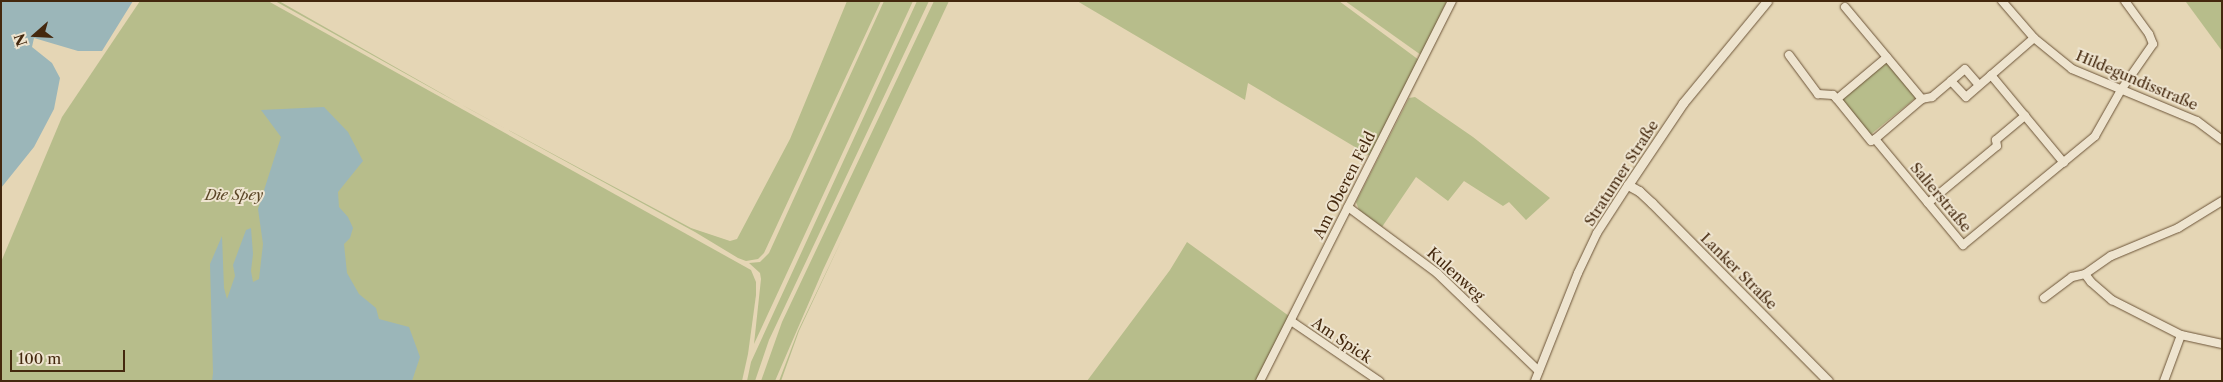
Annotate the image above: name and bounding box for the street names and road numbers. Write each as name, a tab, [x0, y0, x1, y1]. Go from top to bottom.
street label: Hildegundisstraße	[2073, 46, 2201, 114]
street label: Stratumer Straße	[1580, 117, 1662, 229]
street label: Am Oberen Feld	[1309, 128, 1379, 242]
street label: Salierstraße	[1907, 159, 1975, 235]
street label: Lanker Straße	[1697, 229, 1781, 313]
street label: Kulenweg	[1424, 244, 1488, 304]
street label: Am Spick	[1309, 313, 1375, 367]

